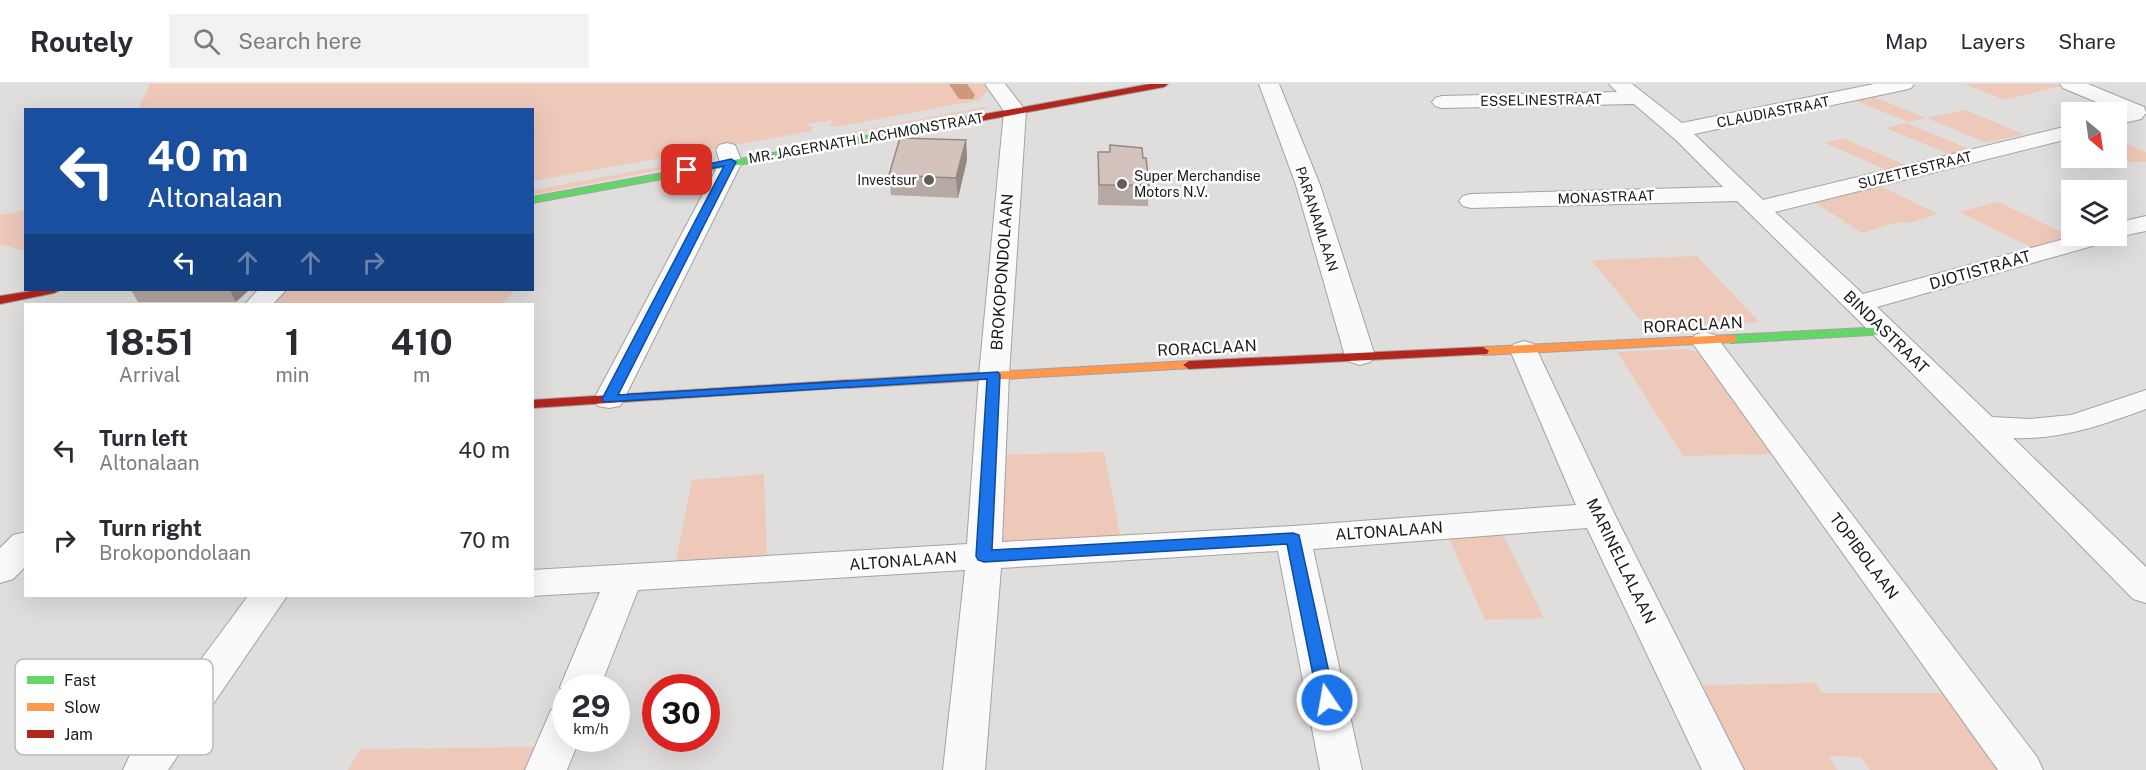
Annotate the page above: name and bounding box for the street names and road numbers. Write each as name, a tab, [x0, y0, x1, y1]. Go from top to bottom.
street label: ESSELINESTRAAT	[1480, 91, 1602, 109]
street label: CLAUDIASTRAAT	[1715, 93, 1831, 131]
street label: MR. JAGERNATH LACHMONSTRAAT	[747, 109, 985, 167]
street label: SUZETTESTRAAT	[1856, 148, 1974, 192]
street label: PARANAMLAAN	[1293, 165, 1341, 273]
street label: MONASTRAAT	[1557, 187, 1655, 207]
street label: BROKOPONDOLAAN	[987, 193, 1017, 351]
street label: DJOTISTRAAT	[1927, 246, 2033, 294]
street label: BINDASTRAAT	[1839, 287, 1933, 378]
street label: RORACLAAN	[1643, 313, 1743, 337]
street label: RORACLAAN	[1157, 336, 1257, 360]
street label: MARINELLALAAN	[1582, 495, 1660, 627]
street label: TOPIBOLAAN	[1826, 509, 1902, 603]
street label: ALTONALAAN	[1334, 518, 1444, 544]
street label: ALTONALAAN	[848, 548, 958, 574]

